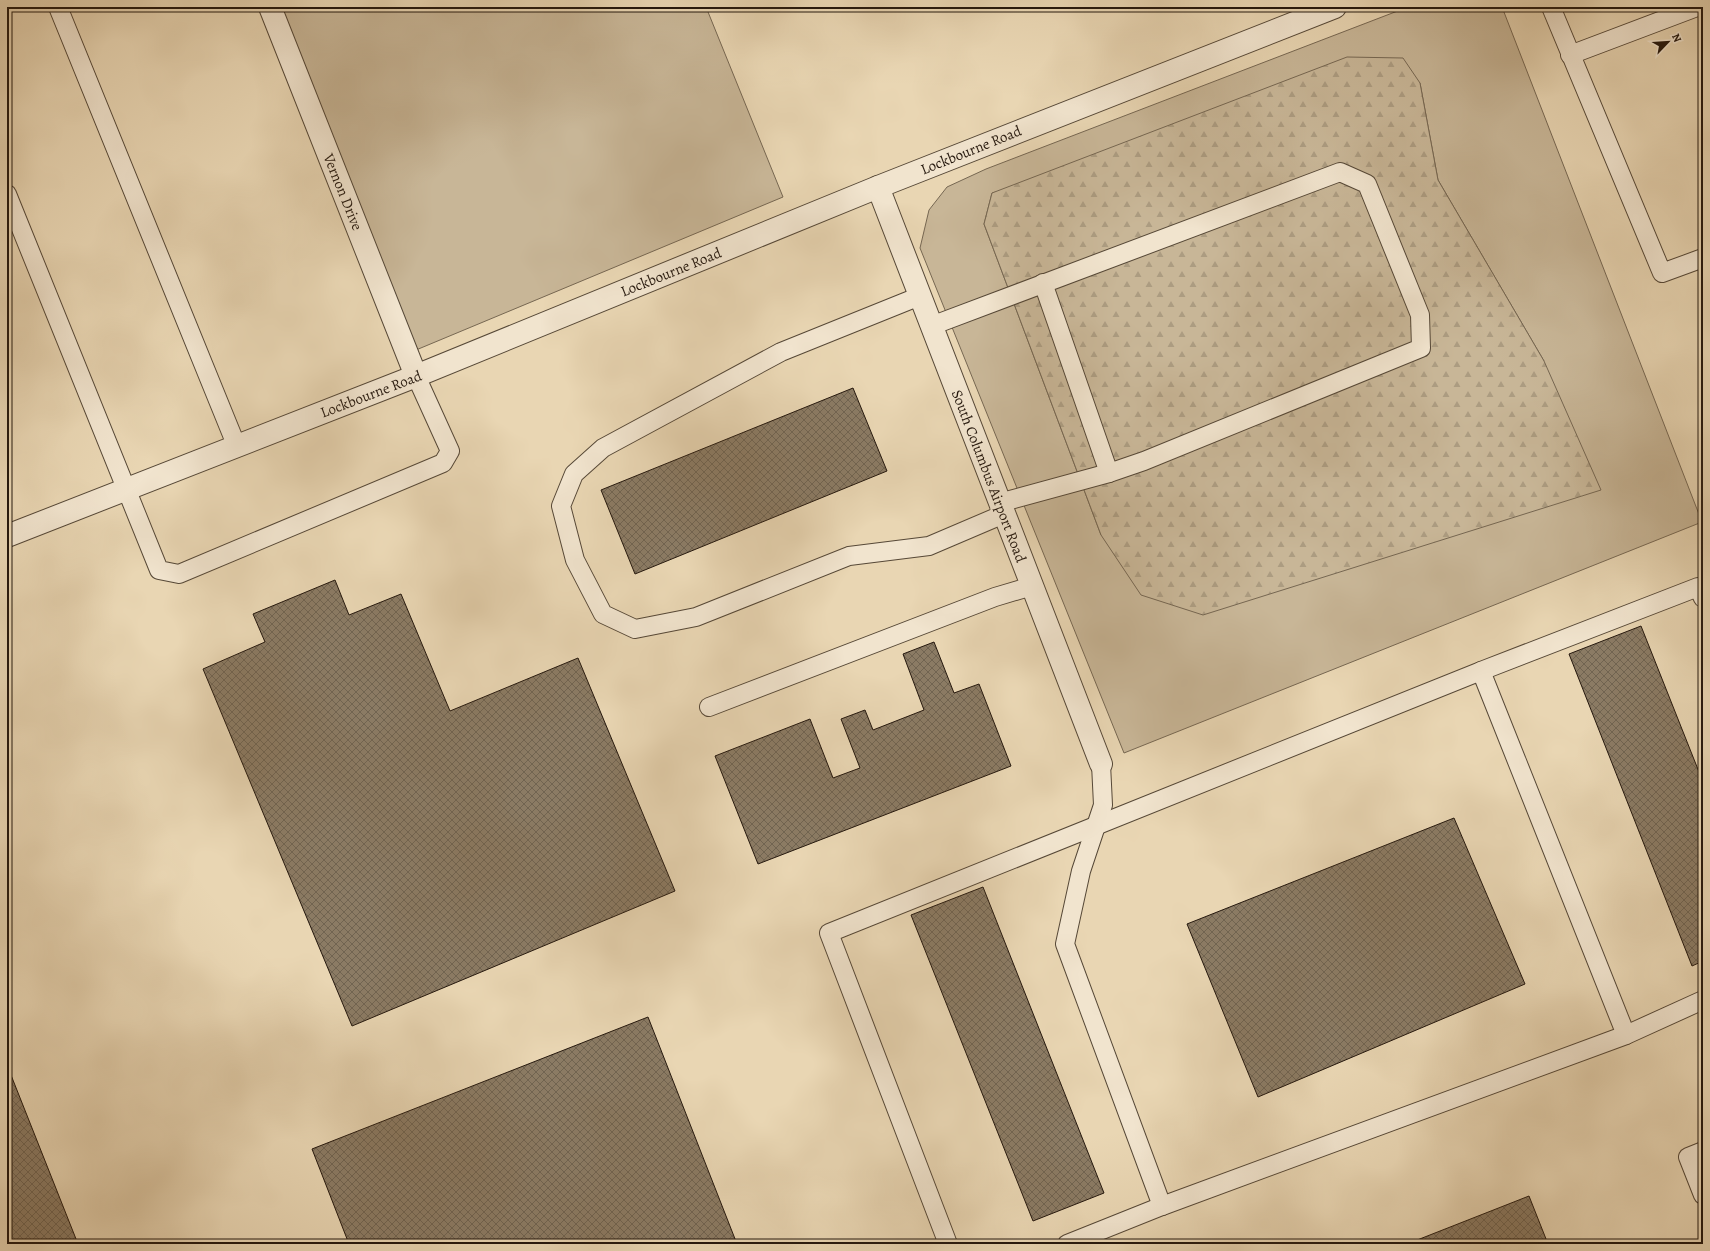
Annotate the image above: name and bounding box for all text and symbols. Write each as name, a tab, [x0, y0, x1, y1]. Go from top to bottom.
north arrow	[1648, 22, 1688, 62]
text: N	[1668, 31, 1685, 45]
street label: Lockbourne Road	[918, 120, 1025, 179]
street label: Vernon Drive	[318, 150, 368, 234]
street label: Lockbourne Road	[618, 242, 725, 301]
street label: Lockbourne Road	[317, 365, 425, 423]
street label: South Columbus Airport Road	[947, 387, 1032, 566]

